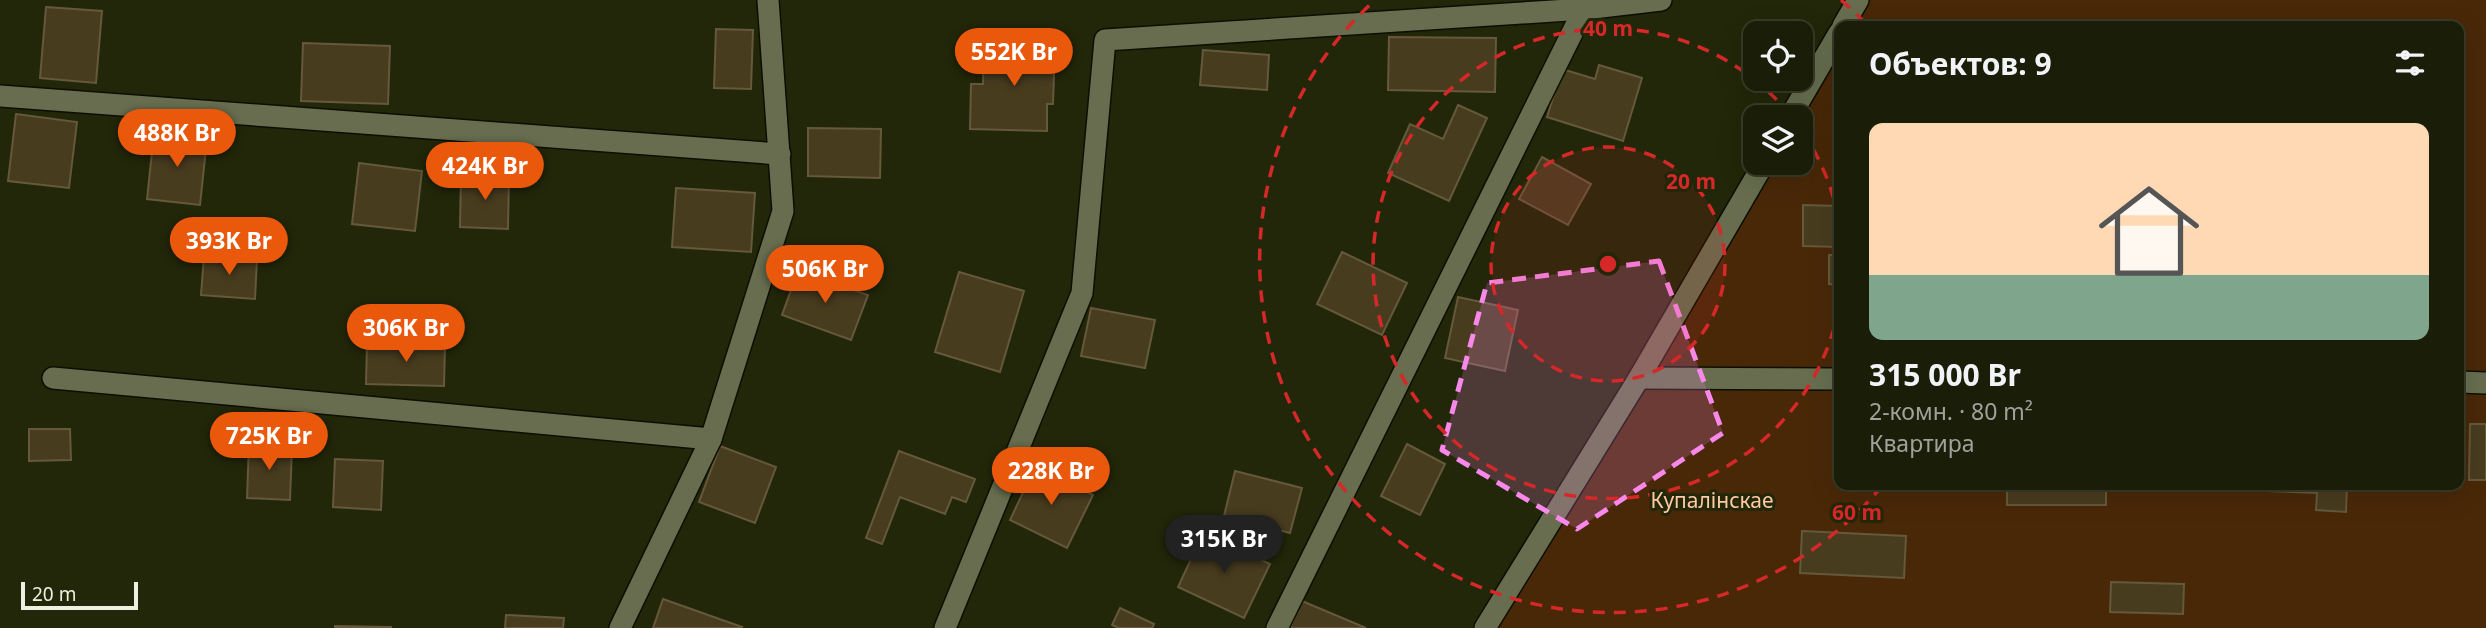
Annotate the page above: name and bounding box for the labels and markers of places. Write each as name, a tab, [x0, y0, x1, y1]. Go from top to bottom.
pin: 552K Br	[949, 28, 1079, 88]
pin: 488K Br	[112, 110, 242, 169]
pin: 424K Br	[420, 142, 550, 202]
pin: 393K Br	[164, 218, 294, 277]
pin: 506K Br	[760, 246, 890, 305]
centre of rings	[1596, 252, 1620, 276]
pin: 306K Br	[341, 304, 471, 364]
pin: 725K Br	[204, 412, 334, 472]
pin: 228K Br	[986, 448, 1116, 507]
pin: 315K Br	[1159, 516, 1289, 575]

